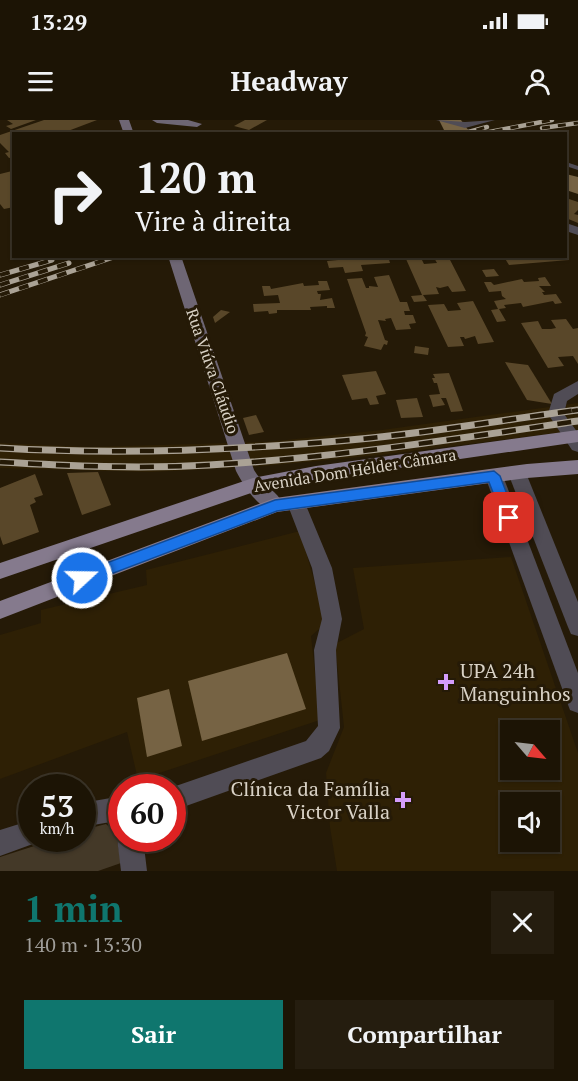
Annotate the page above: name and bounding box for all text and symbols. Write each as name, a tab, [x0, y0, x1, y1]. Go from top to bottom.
text: 13:29	[30, 7, 87, 36]
text: Headway	[231, 63, 347, 99]
icon: menu	[24, 65, 57, 98]
icon: person	[521, 65, 554, 98]
text: 120 m	[135, 149, 256, 205]
icon: right	[36, 156, 114, 234]
text: Vire à direita	[135, 203, 291, 239]
street label: Rua Viúva Cláudio	[181, 306, 245, 437]
street label: Avenida Dom Hélder Câmara	[252, 443, 458, 497]
pin	[483, 492, 534, 543]
icon: arrive	[492, 501, 525, 534]
position arrow	[50, 546, 114, 610]
place label: UPA 24h Manguinhos	[460, 657, 571, 707]
marker: UPA 24h Manguinhos	[437, 673, 455, 691]
north arrow	[500, 720, 560, 780]
map controls	[500, 720, 560, 852]
speed limit sign: 60	[108, 774, 186, 852]
place label: Clínica da Família Victor Valla	[230, 775, 390, 825]
text: 53	[40, 786, 74, 826]
marker: Clínica da Família Victor Valla	[394, 791, 412, 809]
button: sound	[500, 792, 560, 852]
text: km/h	[40, 818, 74, 838]
text: 1 min	[24, 885, 122, 932]
button: close	[491, 891, 554, 954]
text: 140 m · 13:30	[24, 931, 142, 958]
button: Sair	[24, 1000, 283, 1069]
button: Compartilhar	[295, 1000, 554, 1069]

